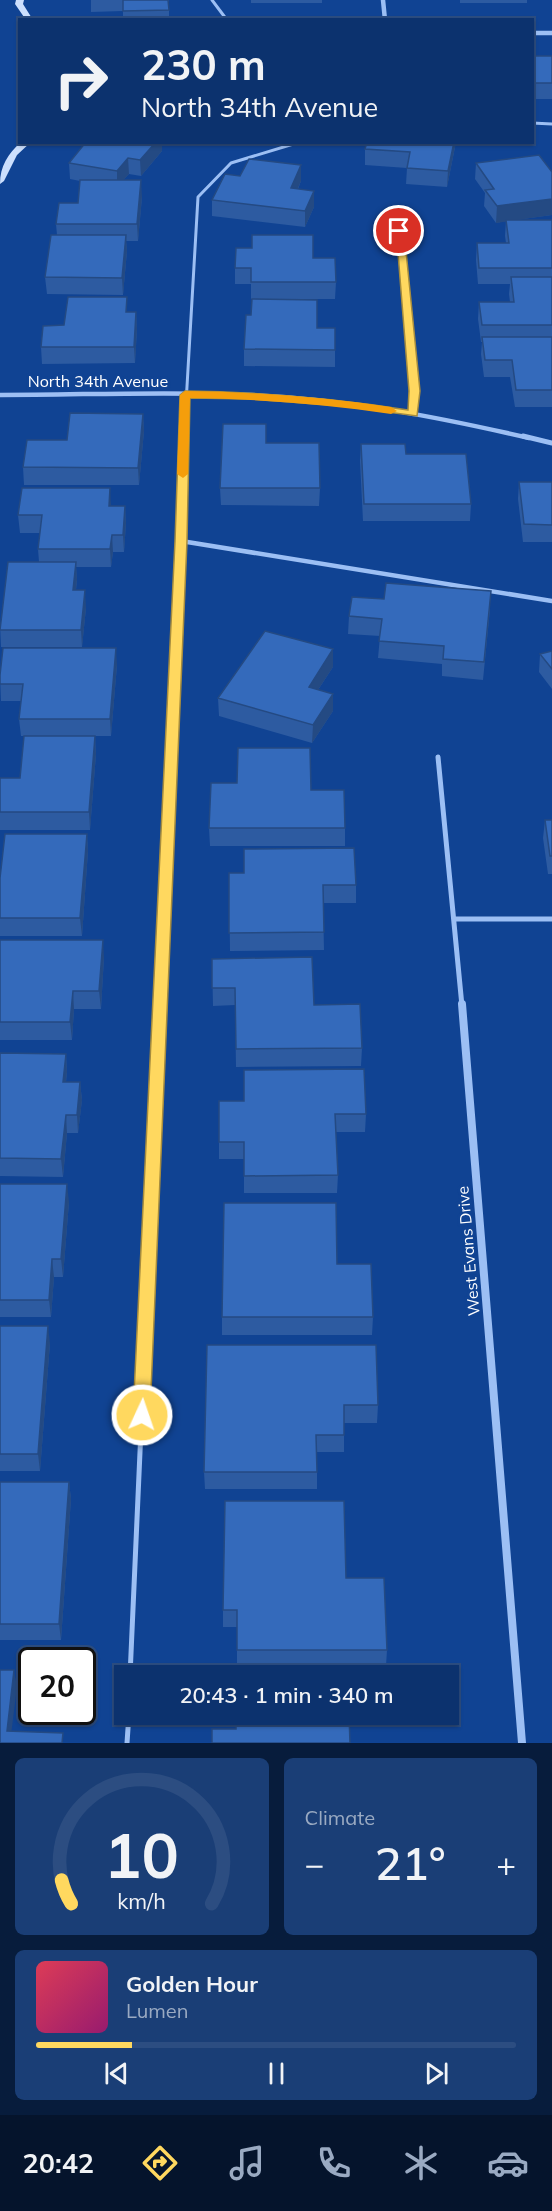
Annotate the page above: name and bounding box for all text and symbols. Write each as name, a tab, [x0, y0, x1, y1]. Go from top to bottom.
text: 230 m	[141, 38, 266, 91]
icon: right	[42, 42, 120, 120]
text: North 34th Avenue	[141, 90, 378, 124]
pin	[373, 205, 424, 256]
icon: arrive	[382, 214, 415, 247]
street label: North 34th Avenue	[28, 371, 168, 391]
street label: West Evans Drive	[452, 1185, 484, 1317]
position arrow	[110, 1383, 174, 1447]
speed limit sign: 20	[18, 1647, 96, 1725]
text: 20:43 · 1 min · 340 m	[179, 1681, 394, 1709]
text: Climate	[305, 1805, 375, 1830]
text: 10	[104, 1815, 179, 1894]
text: 21°	[375, 1835, 446, 1891]
text: −	[305, 1843, 324, 1884]
text: +	[496, 1843, 516, 1884]
text: km/h	[117, 1887, 166, 1914]
text: Golden Hour	[126, 1970, 258, 1998]
text: Lumen	[126, 1998, 188, 2023]
icon: previous	[100, 2057, 133, 2090]
icon: pause	[260, 2057, 293, 2090]
icon: next	[420, 2057, 453, 2090]
icon: directions	[139, 2142, 181, 2184]
icon: music	[226, 2142, 268, 2184]
icon: phone	[313, 2142, 355, 2184]
icon: climate	[400, 2142, 442, 2184]
icon: car	[487, 2142, 529, 2184]
text: 20:42	[23, 2146, 94, 2180]

